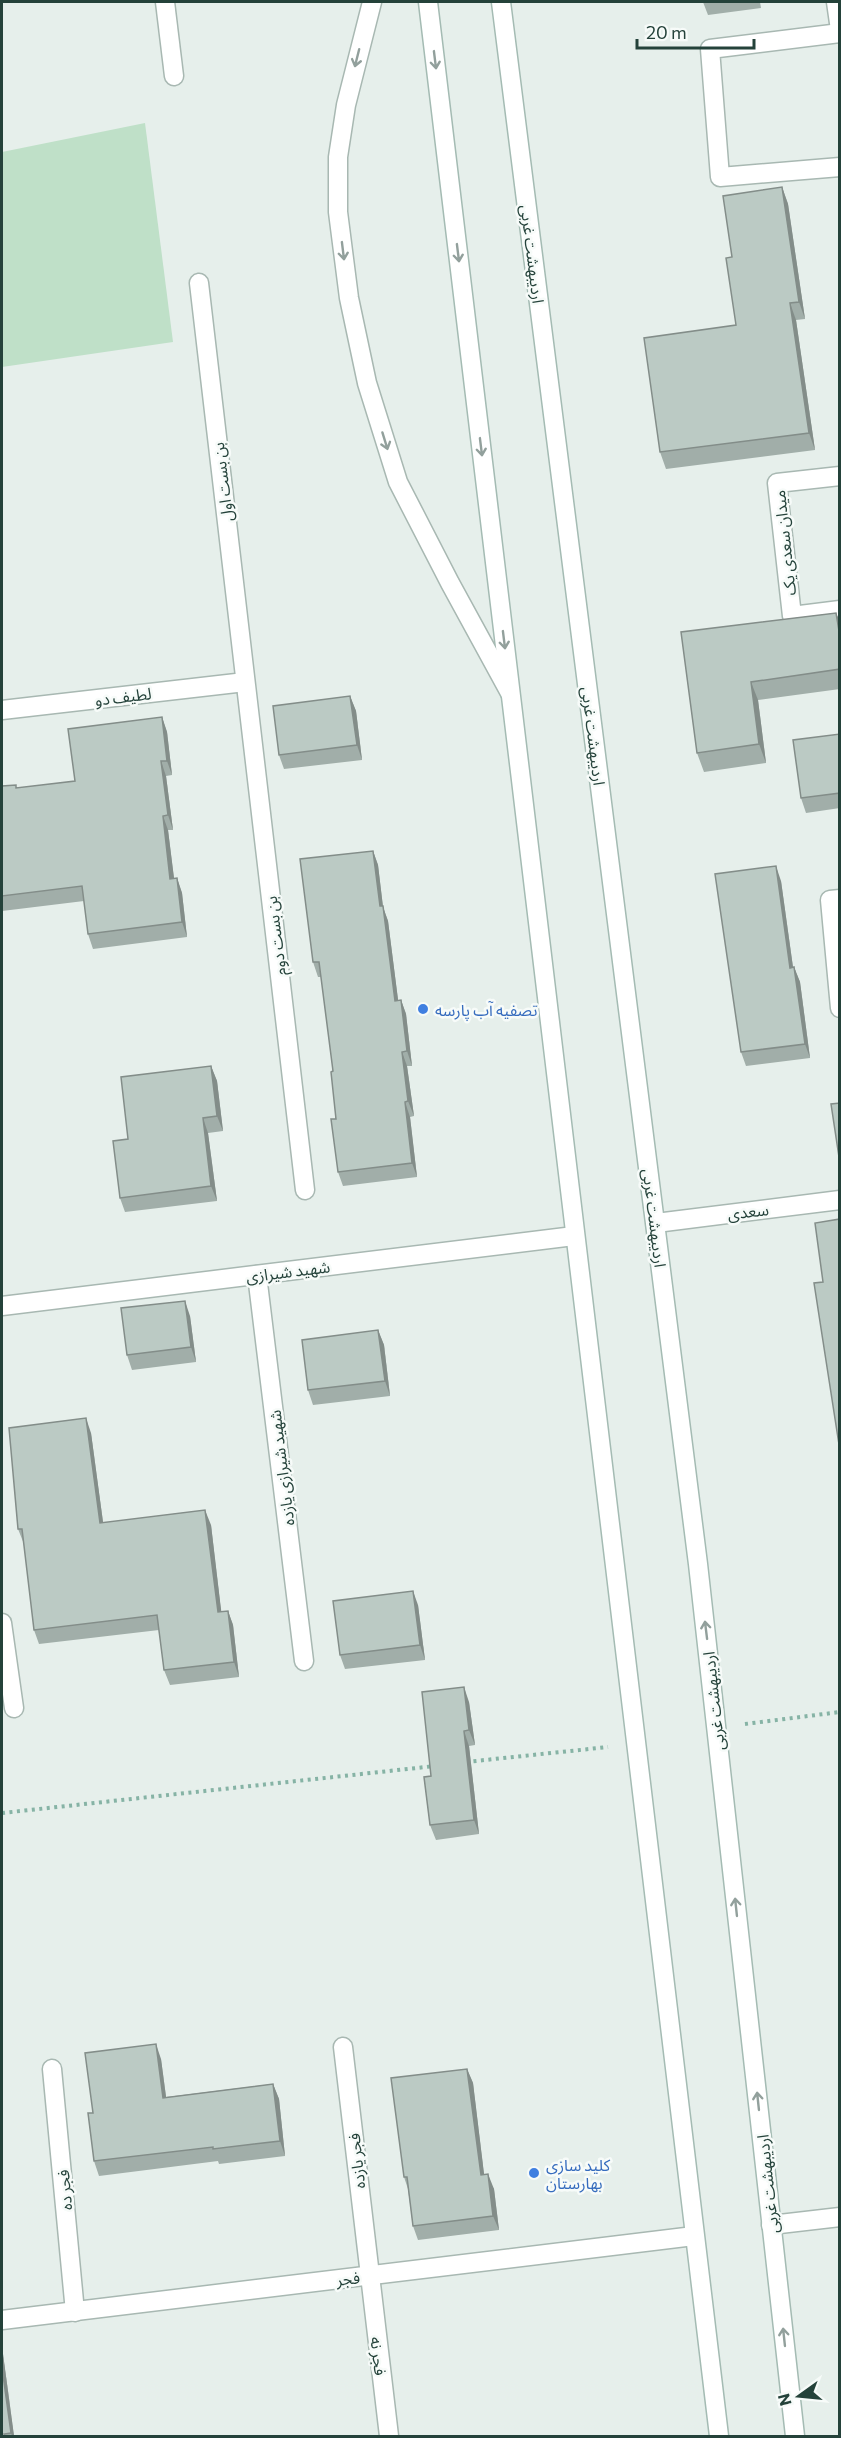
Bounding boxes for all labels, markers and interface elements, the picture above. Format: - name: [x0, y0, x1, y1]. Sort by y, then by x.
- scale bar: [637, 12, 754, 50]
- text: 20 m: [646, 21, 687, 43]
- one-way arrow: [351, 48, 363, 67]
- one-way arrow: [429, 49, 440, 69]
- street label: اردیبهشت غربی: [517, 204, 548, 305]
- one-way arrow: [338, 240, 349, 260]
- one-way arrow: [452, 243, 463, 263]
- one-way arrow: [381, 431, 392, 450]
- one-way arrow: [475, 436, 486, 456]
- street label: بن بست اول: [208, 441, 238, 523]
- street label: میدان سعدی یک: [769, 489, 800, 597]
- one-way arrow: [499, 630, 510, 650]
- street label: لطیف دو: [94, 683, 153, 710]
- street label: اردیبهشت غربی: [578, 686, 609, 787]
- street label: بن بست دوم: [261, 895, 293, 977]
- place label: تصفیه آب پارسه: [435, 1000, 538, 1021]
- marker: تصفیه آب پارسه: [416, 1002, 430, 1016]
- street label: اردیبهشت غربی: [639, 1168, 670, 1269]
- street label: سعدی: [726, 1199, 770, 1224]
- street label: شهید شیرازی: [245, 1256, 331, 1287]
- street label: شهید شیرازی یازده: [264, 1409, 299, 1527]
- one-way arrow: [700, 1621, 711, 1640]
- street label: اردیبهشت غربی: [698, 1650, 729, 1751]
- one-way arrow: [730, 1898, 741, 1918]
- one-way arrow: [752, 2092, 763, 2112]
- street label: فجر یازده: [344, 2132, 369, 2190]
- street label: اردیبهشت غربی: [752, 2133, 783, 2234]
- place label: کلید سازی بهارستان: [546, 2155, 611, 2193]
- marker: کلید سازی بهارستان: [527, 2166, 541, 2180]
- street label: فجر ده: [53, 2169, 76, 2211]
- street label: فجر: [334, 2267, 361, 2290]
- one-way arrow: [778, 2327, 789, 2347]
- street label: فجر نه: [366, 2336, 391, 2377]
- north arrow: [769, 2366, 829, 2426]
- text: N: [773, 2392, 795, 2408]

